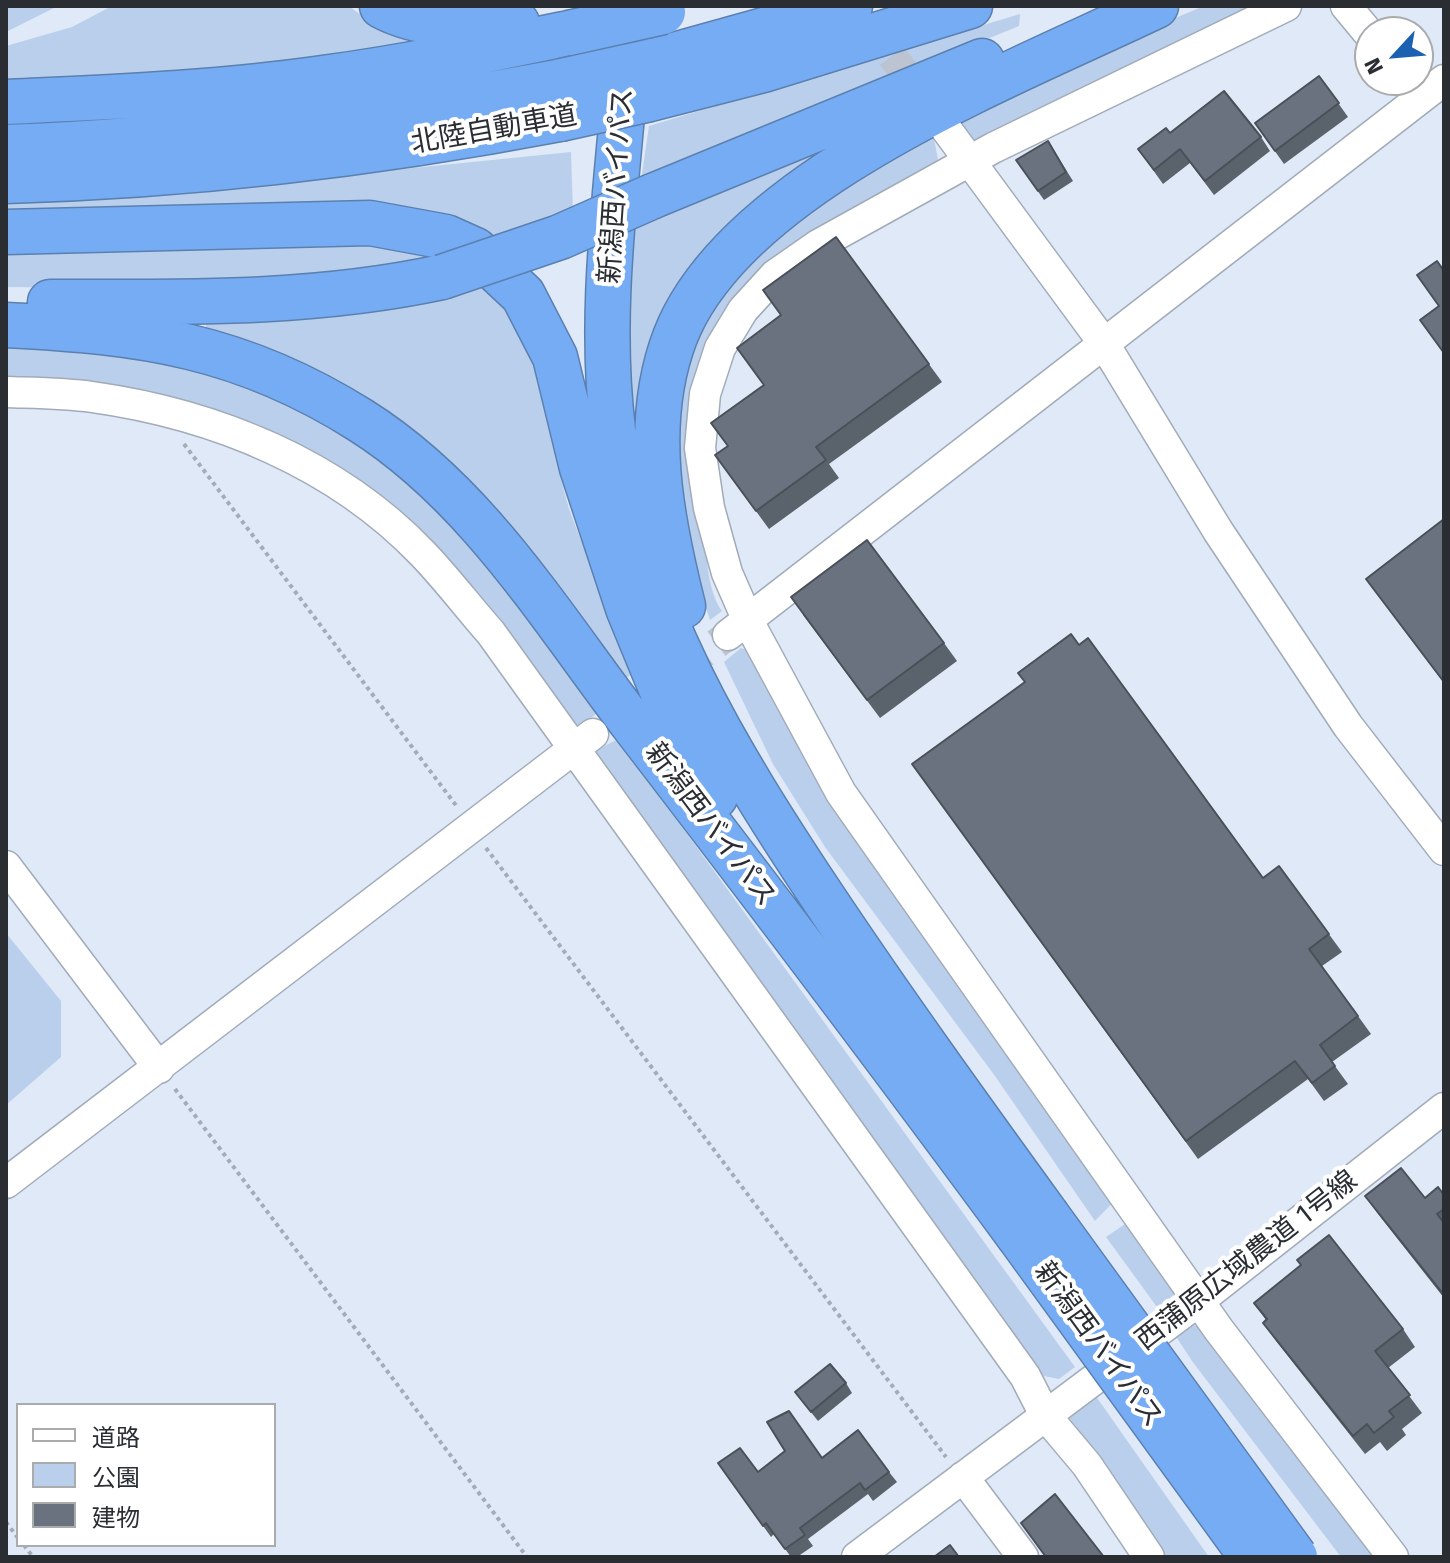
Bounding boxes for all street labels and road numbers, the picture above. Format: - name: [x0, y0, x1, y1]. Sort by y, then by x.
- street label: 新潟西バイパス: [593, 87, 641, 285]
- street label: 北陸自動車道: [408, 99, 580, 161]
- street label: 新潟西バイパス: [638, 737, 782, 913]
- street label: 西蒲原広域農道 1号線: [1130, 1164, 1364, 1358]
- street label: 新潟西バイパス: [1027, 1256, 1169, 1434]

